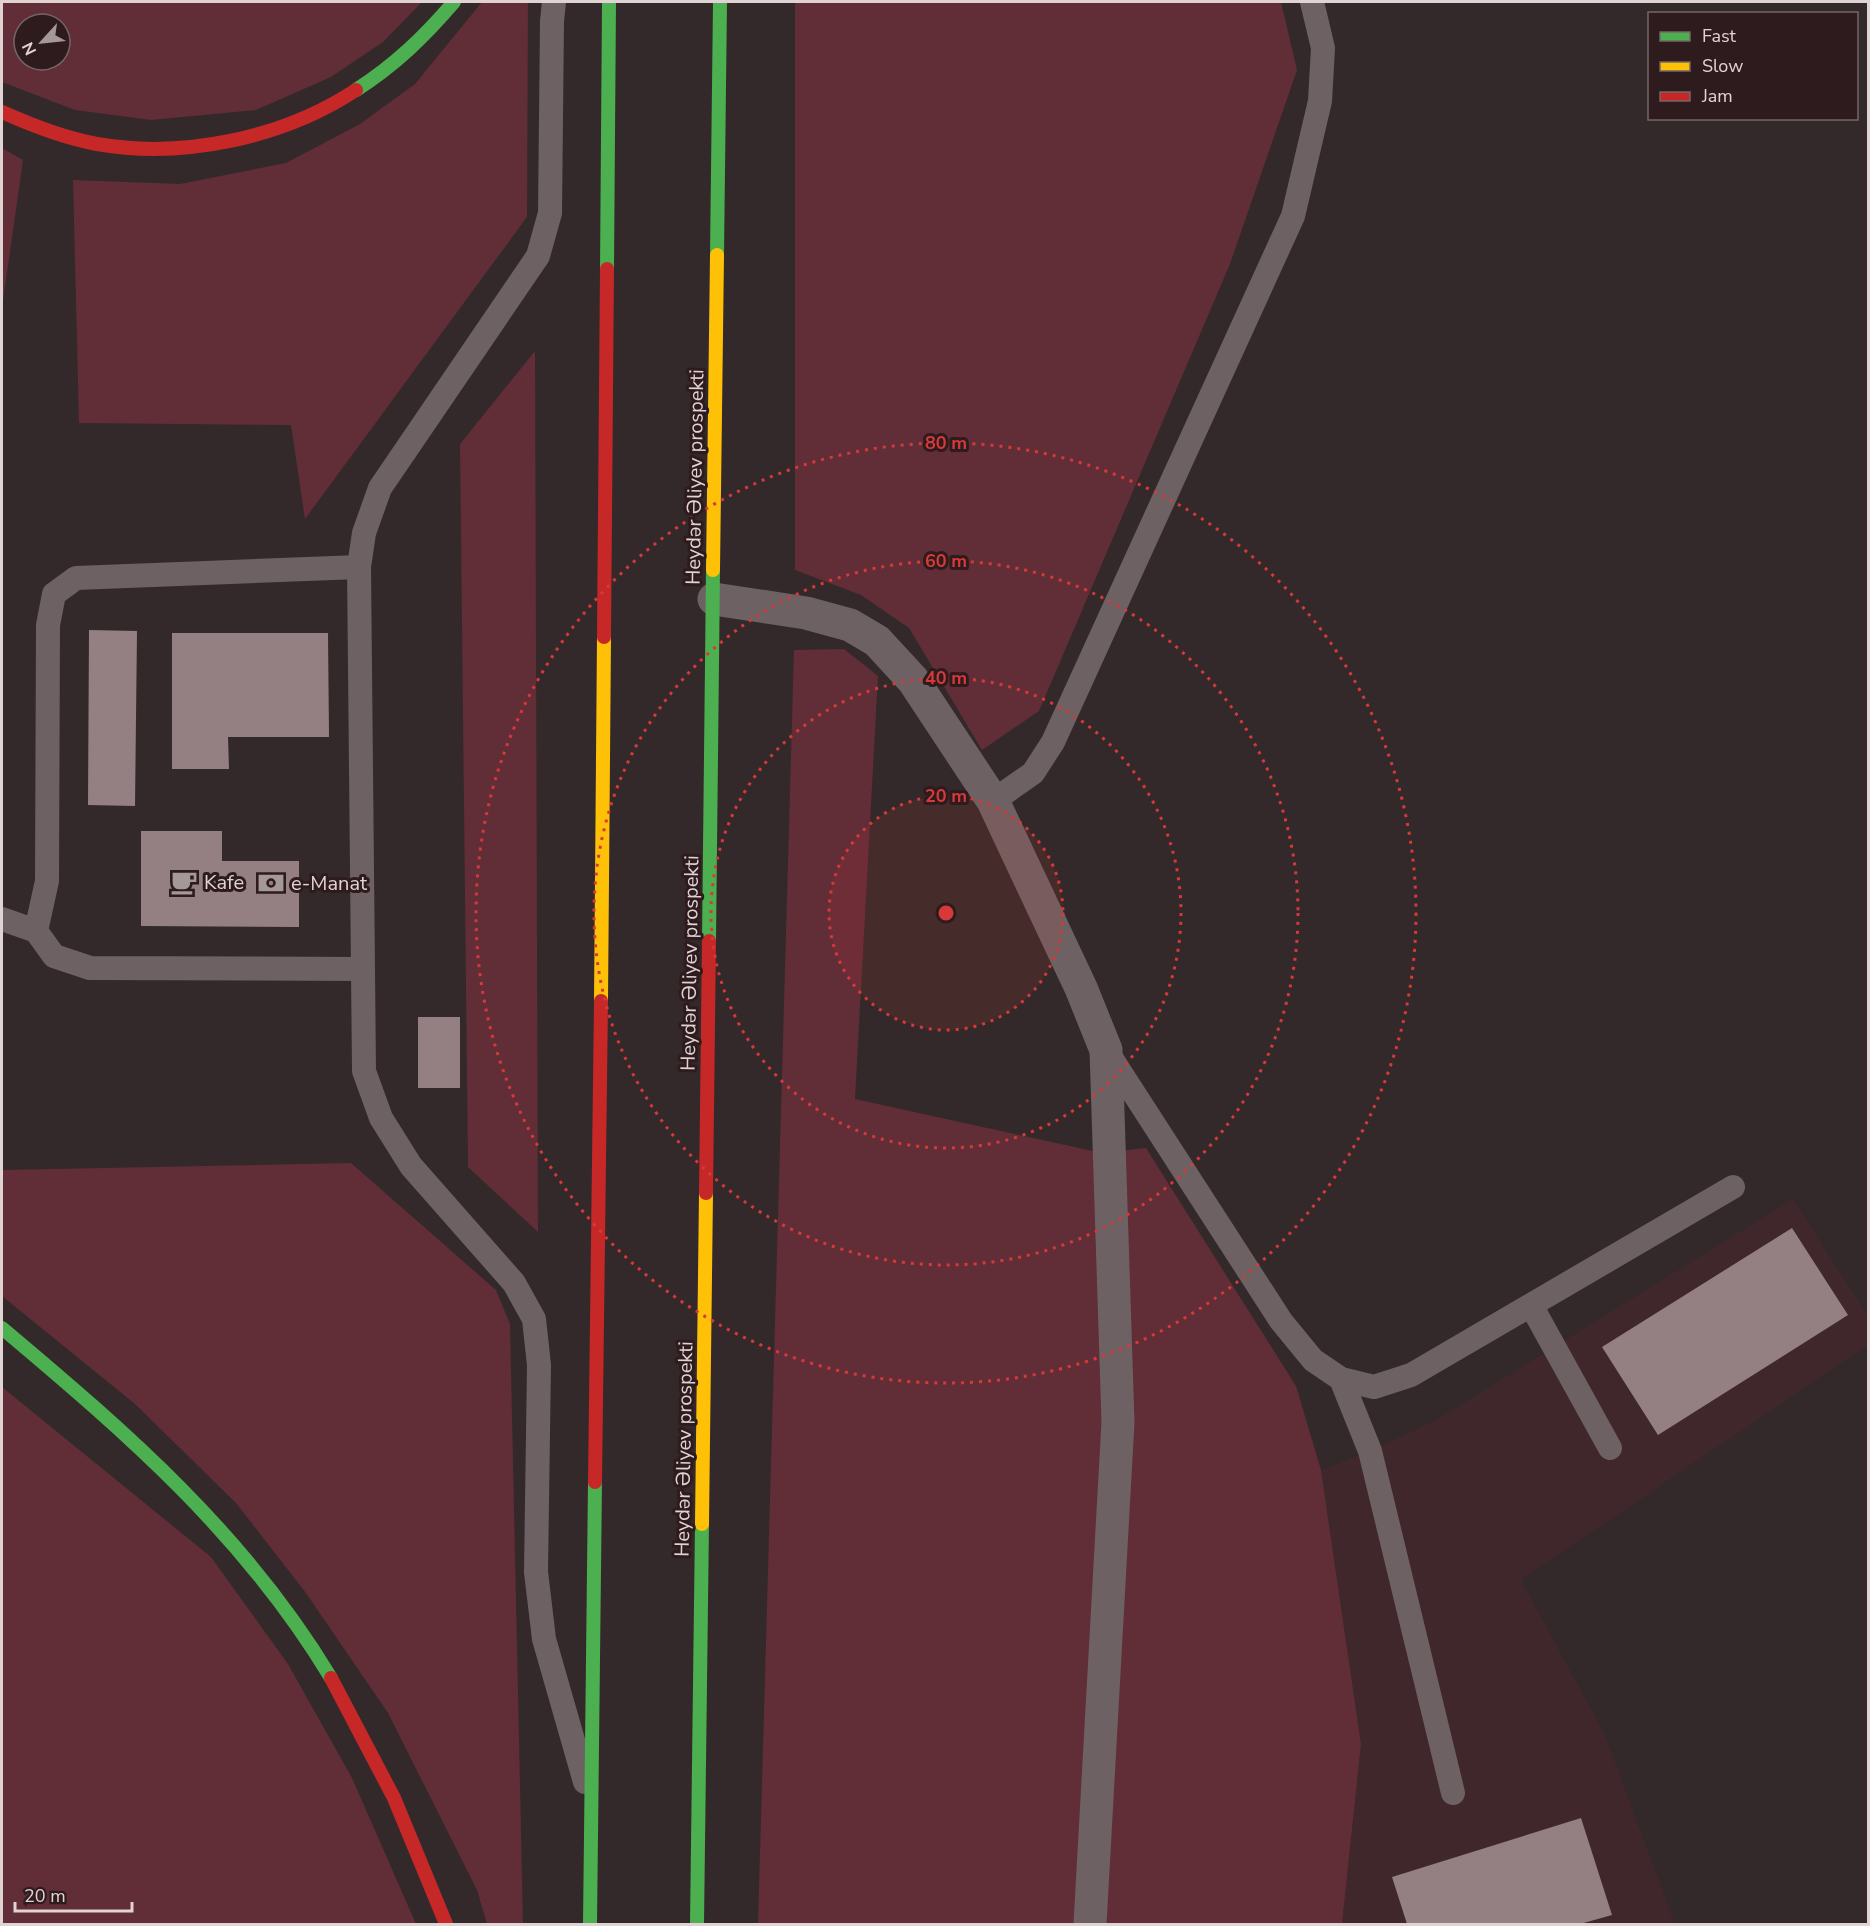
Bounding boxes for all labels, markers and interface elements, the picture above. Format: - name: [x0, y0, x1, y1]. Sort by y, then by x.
- north arrow: [12, 12, 72, 72]
- legend: [1648, 12, 1858, 120]
- text: Fast: [1702, 24, 1737, 48]
- text: N: [17, 38, 42, 59]
- text: Slow: [1702, 54, 1743, 78]
- text: Jam: [1701, 84, 1733, 108]
- street label: Heydər Əliyev prospekti: [680, 369, 710, 585]
- text: 80 m: [925, 431, 967, 455]
- text: 60 m: [925, 549, 967, 573]
- text: 40 m: [925, 666, 967, 690]
- text: 20 m: [925, 784, 967, 808]
- street label: Heydər Əliyev prospekti: [675, 855, 705, 1071]
- cafe icon: Kafe: [169, 867, 199, 897]
- bank icon: e-Manat: [256, 868, 286, 898]
- place label: Kafe: [204, 869, 244, 896]
- place label: e-Manat: [291, 870, 368, 897]
- centre of rings: [936, 903, 956, 923]
- street label: Heydər Əliyev prospekti: [669, 1341, 699, 1557]
- scale bar: [15, 1875, 132, 1913]
- text: 20 m: [24, 1884, 66, 1908]

